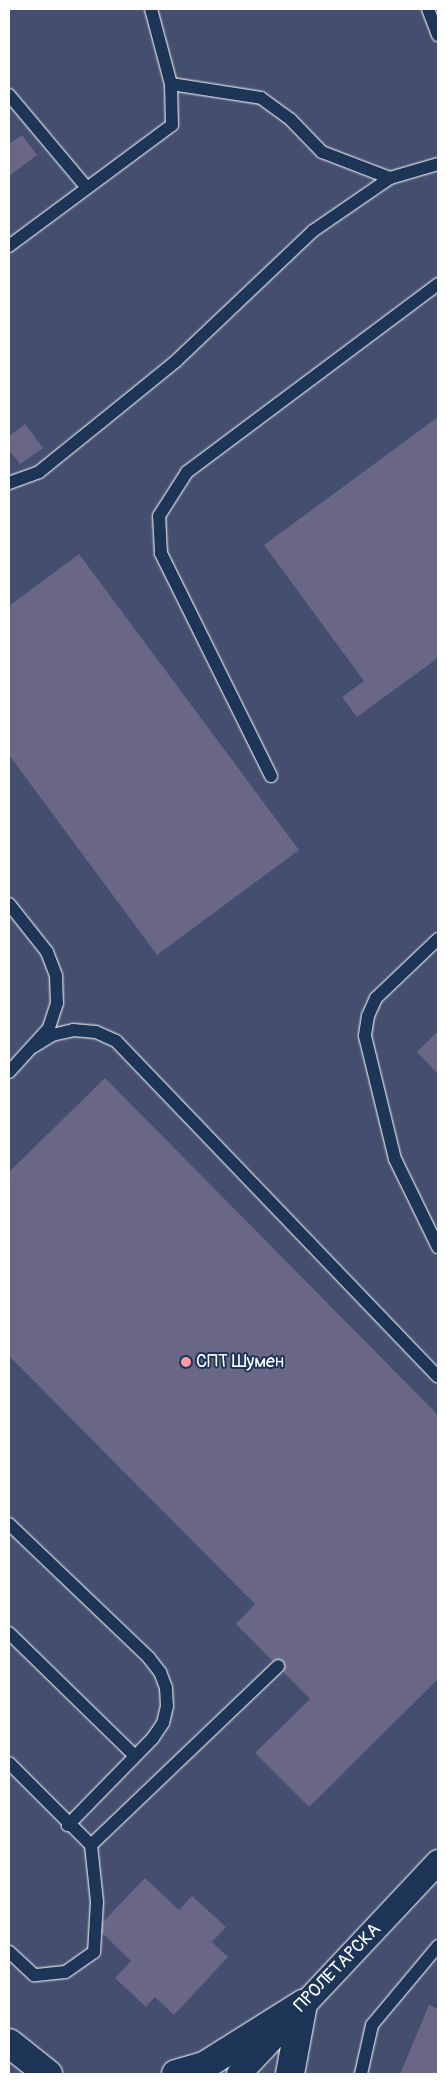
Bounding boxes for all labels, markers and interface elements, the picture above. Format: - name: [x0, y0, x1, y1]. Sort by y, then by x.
- place label: СПТ Шумен: [196, 1351, 284, 1373]
- marker: СПТ Шумен: [180, 1356, 192, 1368]
- street label: ПРОЛЕТАРСКА: [290, 1919, 386, 2017]

